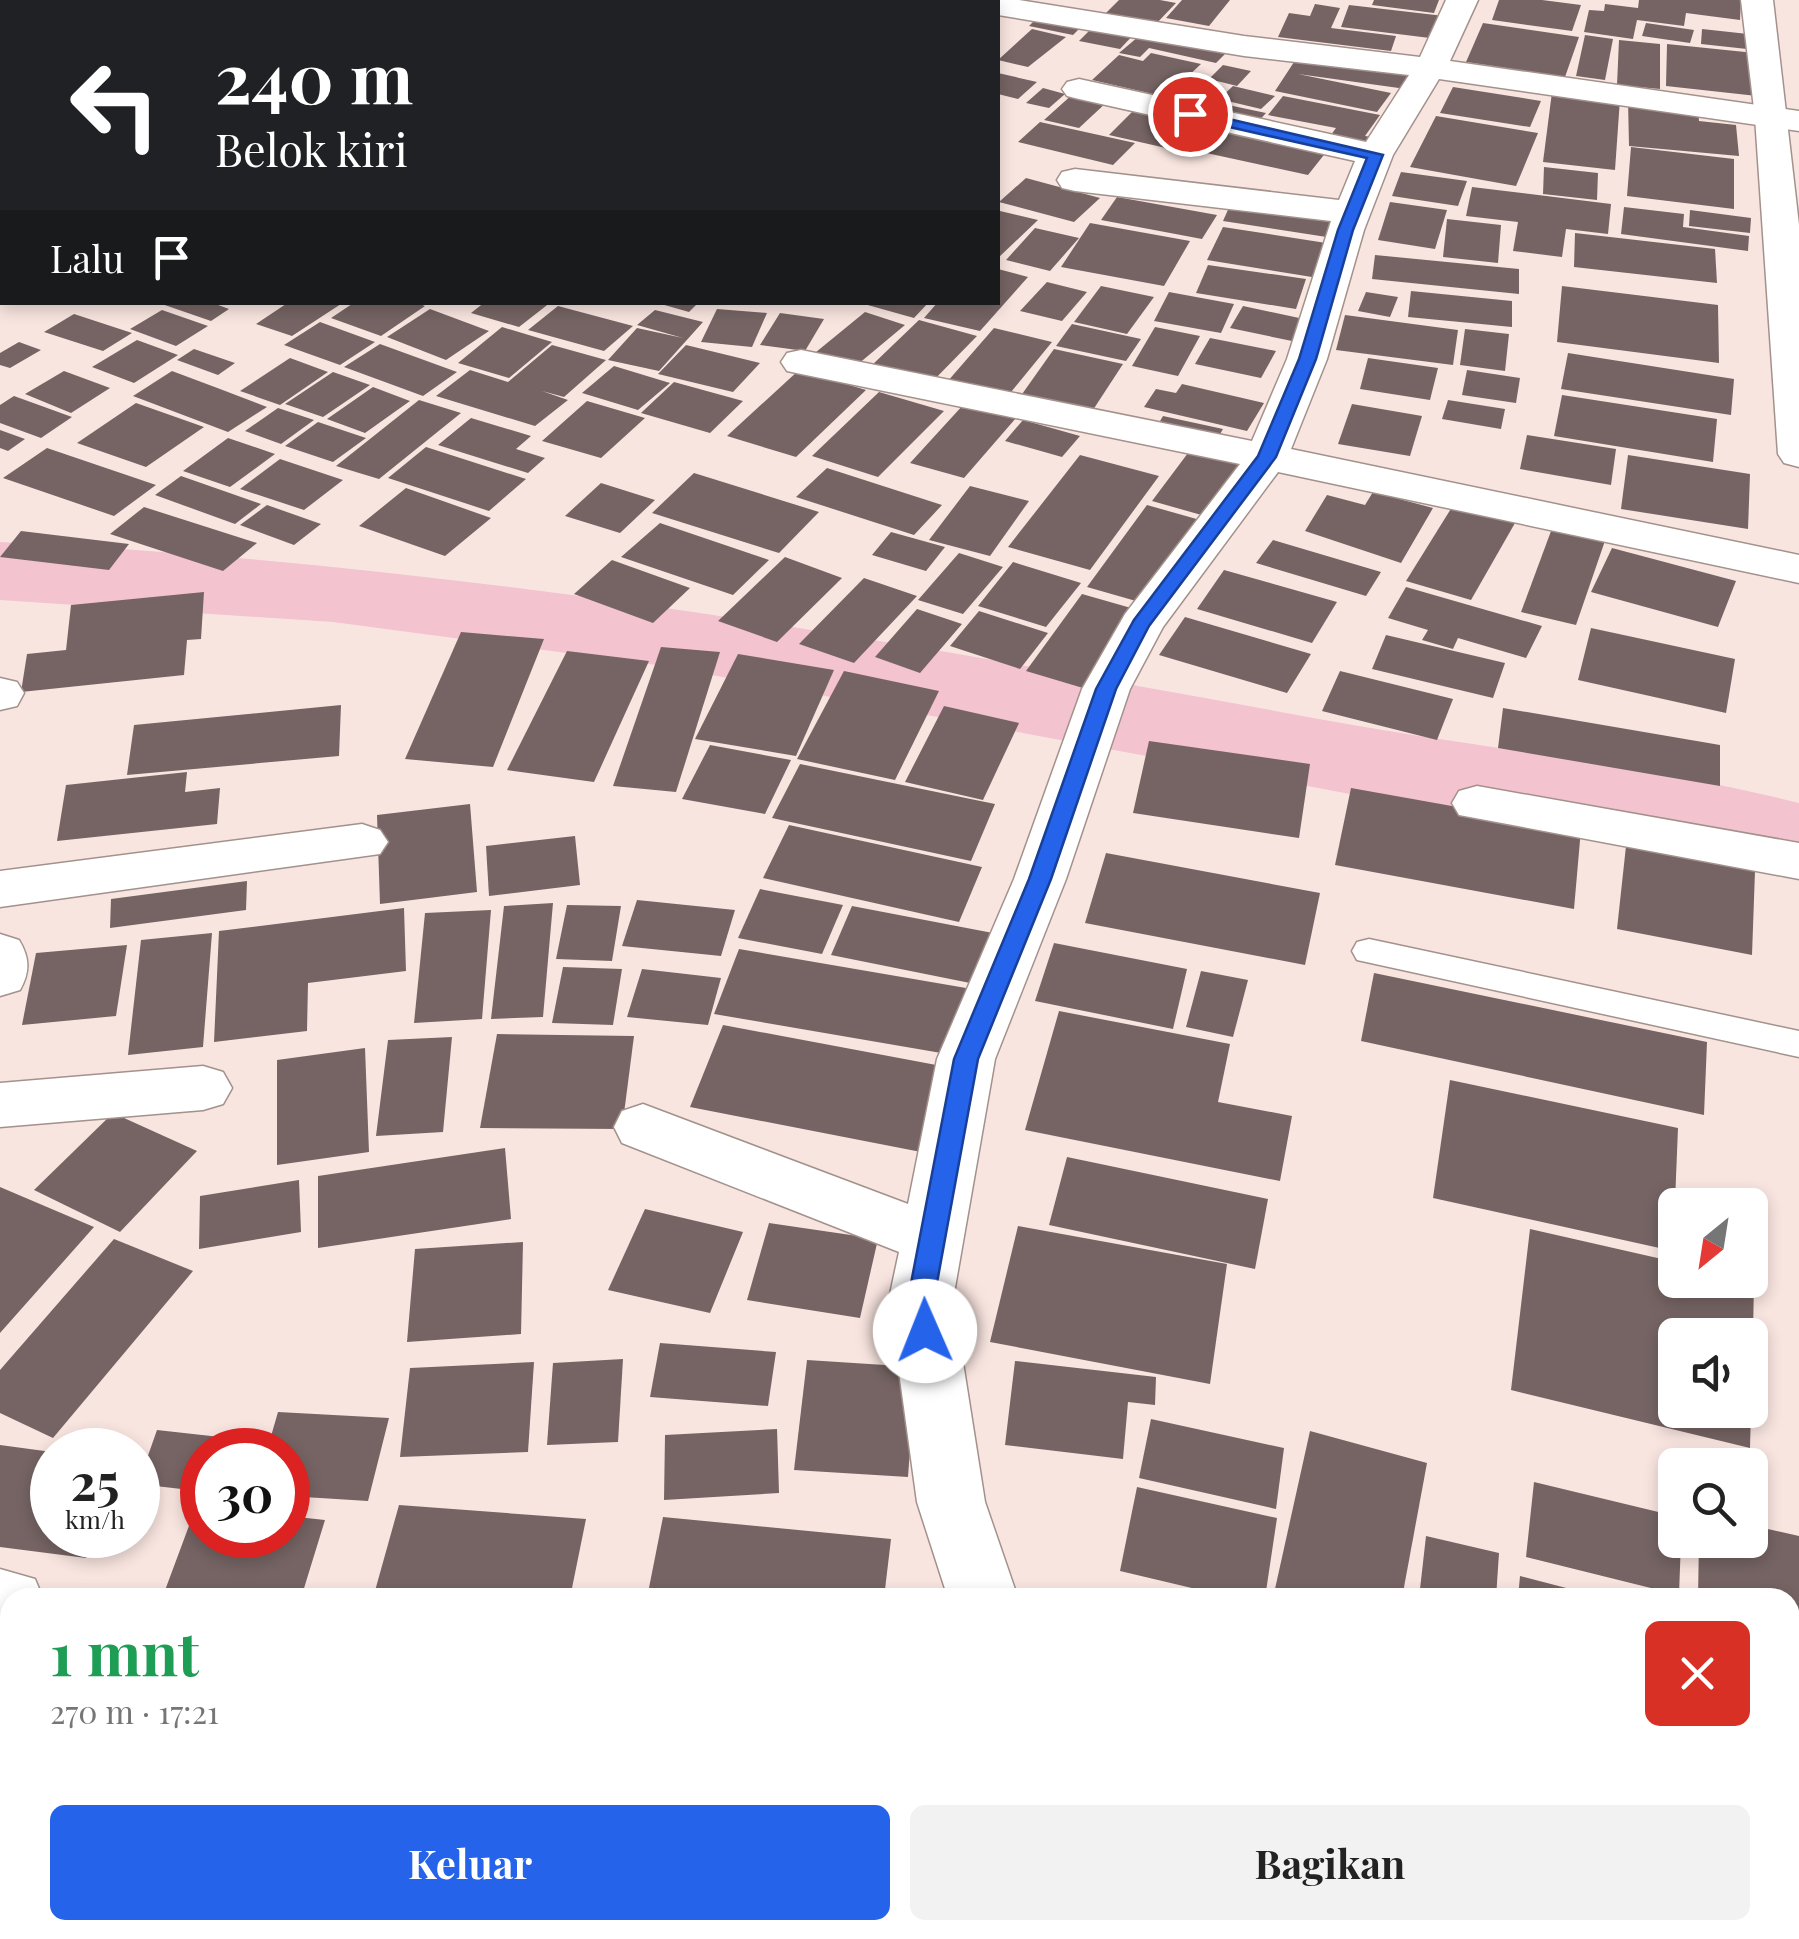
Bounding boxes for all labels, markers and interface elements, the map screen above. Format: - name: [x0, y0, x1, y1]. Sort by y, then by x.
- text: 240 m: [215, 28, 413, 122]
- icon: left: [50, 40, 180, 170]
- pin: [1148, 72, 1233, 157]
- icon: arrive: [1163, 87, 1218, 142]
- text: Belok kiri: [215, 118, 408, 178]
- icon: arrive: [144, 230, 199, 285]
- text: Lalu: [50, 232, 124, 283]
- north arrow: [1658, 1188, 1768, 1298]
- map controls: [1658, 1188, 1768, 1558]
- position arrow: [873, 1279, 977, 1383]
- button: sound: [1658, 1318, 1768, 1428]
- speed limit sign: 30: [180, 1428, 310, 1558]
- text: 25: [70, 1447, 120, 1514]
- button: search: [1658, 1448, 1768, 1558]
- text: km/h: [65, 1502, 125, 1535]
- text: 1 mnt: [50, 1611, 199, 1691]
- button: close: [1645, 1621, 1750, 1726]
- text: 270 m · 17:21: [50, 1689, 219, 1732]
- button: Keluar: [50, 1805, 890, 1920]
- button: Bagikan: [910, 1805, 1750, 1920]

